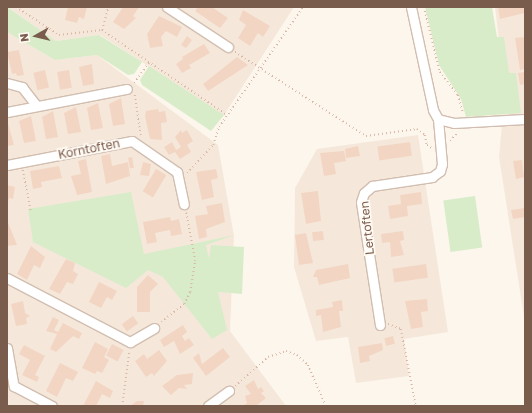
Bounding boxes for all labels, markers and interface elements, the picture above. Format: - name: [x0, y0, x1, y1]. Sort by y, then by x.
- north arrow: [16, 16, 56, 56]
- text: N: [17, 33, 31, 43]
- street label: Korntoften: [57, 136, 121, 162]
- street label: Lertoften: [357, 200, 377, 256]

